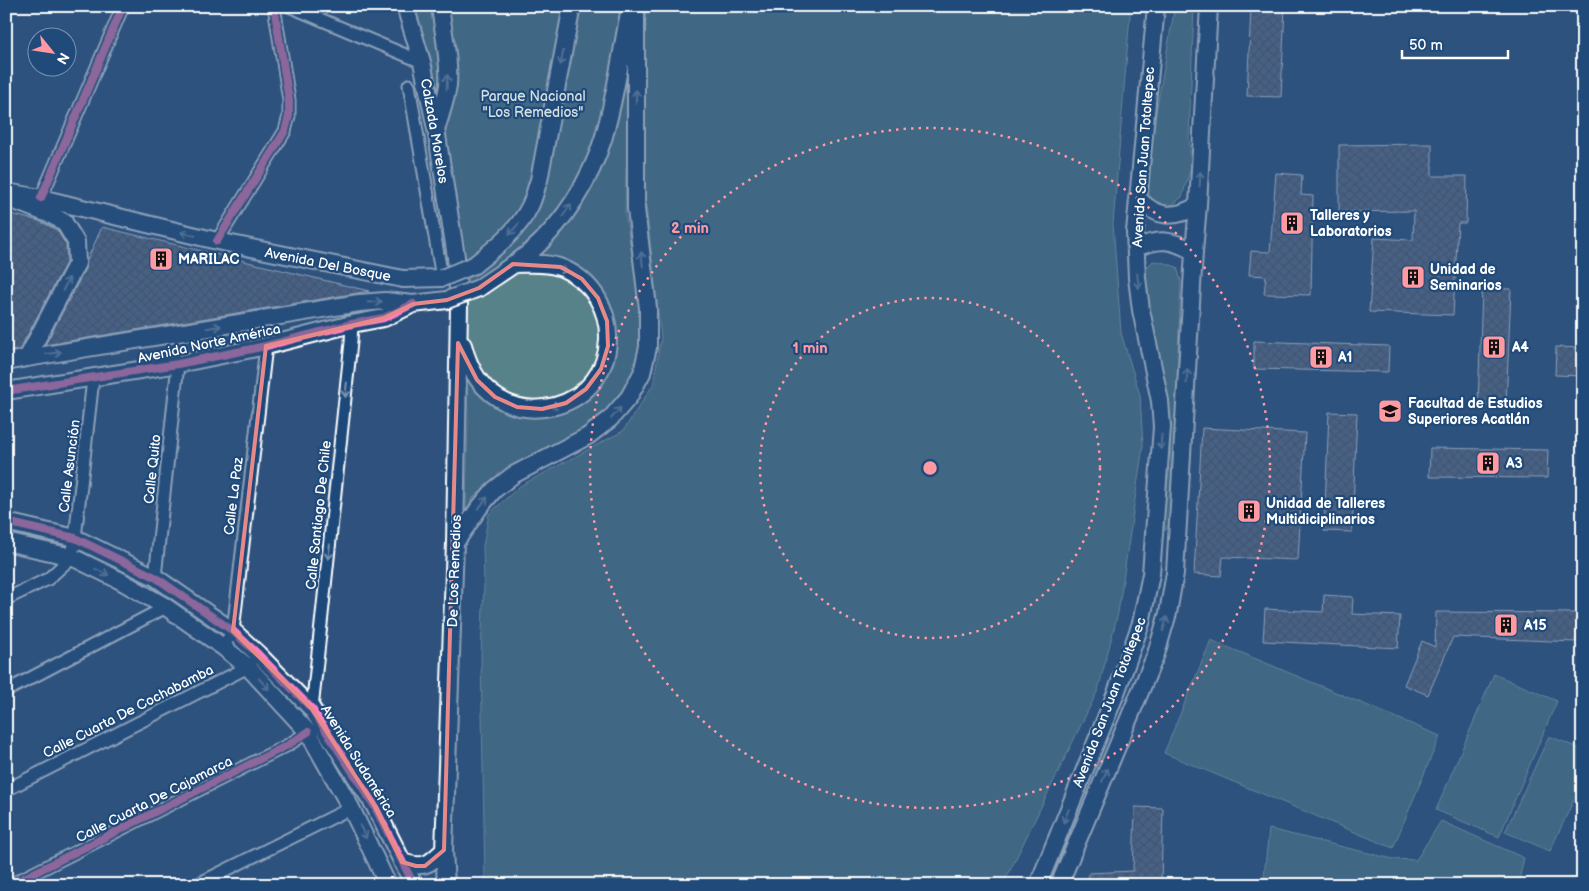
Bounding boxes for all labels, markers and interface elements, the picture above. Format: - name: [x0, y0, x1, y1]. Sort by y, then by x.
- north arrow: [28, 28, 78, 78]
- scale bar: [1402, 28, 1508, 60]
- text: 50 m: [1409, 36, 1443, 55]
- text: N: [53, 49, 73, 67]
- one-way arrow: [557, 50, 567, 66]
- street label: Avenida San Juan Totoltepec: [1129, 66, 1158, 248]
- one-way arrow: [443, 75, 452, 91]
- street label: Calzada Morelos: [417, 77, 452, 185]
- park label: Parque Nacional "Los Remedios": [480, 88, 586, 121]
- one-way arrow: [631, 90, 641, 106]
- one-way arrow: [1195, 171, 1204, 187]
- one-way arrow: [562, 203, 572, 217]
- place label: Talleres y Laboratorios: [1310, 207, 1392, 240]
- building icon: Talleres y Laboratorios: [1279, 210, 1305, 236]
- text: 2 min: [671, 219, 709, 238]
- one-way arrow: [508, 223, 519, 236]
- one-way arrow: [180, 229, 196, 238]
- street label: Avenida Del Bosque: [263, 244, 392, 285]
- building icon: MARILAC: [148, 246, 174, 272]
- place label: MARILAC: [178, 251, 239, 268]
- one-way arrow: [637, 252, 647, 268]
- place label: Unidad de Seminarios: [1430, 261, 1502, 294]
- building icon: Unidad de Seminarios: [1400, 264, 1426, 290]
- one-way arrow: [552, 265, 568, 274]
- one-way arrow: [1133, 273, 1143, 289]
- one-way arrow: [62, 277, 71, 292]
- one-way arrow: [367, 297, 383, 306]
- street label: Avenida Norte América: [136, 320, 282, 367]
- one-way arrow: [206, 321, 222, 331]
- building icon: A4: [1481, 334, 1507, 360]
- text: 1 min: [792, 339, 828, 358]
- place label: A4: [1511, 339, 1530, 356]
- building icon: A1: [1308, 344, 1334, 370]
- one-way arrow: [46, 348, 62, 358]
- place label: A1: [1337, 349, 1352, 366]
- one-way arrow: [1182, 368, 1191, 384]
- one-way arrow: [341, 382, 351, 398]
- place label: Facultad de Estudios Superiores Acatlán: [1408, 395, 1543, 428]
- school or university icon: Facultad de Estudios Superiores Acatlán: [1377, 398, 1403, 424]
- one-way arrow: [551, 400, 567, 410]
- one-way arrow: [610, 406, 622, 419]
- street label: Calle Asunción: [55, 419, 84, 513]
- street label: Calle Quito: [140, 433, 165, 505]
- one-way arrow: [1156, 433, 1165, 449]
- street label: Calle Santiago De Chile: [302, 440, 335, 590]
- building icon: A3: [1475, 450, 1501, 476]
- place label: A3: [1505, 455, 1523, 472]
- street label: Calle La Paz: [220, 456, 247, 536]
- centre of rings: [921, 459, 939, 477]
- place label: Unidad de Talleres Multidiciplinarios: [1266, 495, 1385, 528]
- one-way arrow: [477, 497, 488, 510]
- building icon: Unidad de Talleres Multidiciplinarios: [1236, 498, 1262, 524]
- street label: De Los Remedios: [444, 514, 465, 628]
- one-way arrow: [324, 544, 334, 560]
- one-way arrow: [94, 568, 109, 577]
- building icon: A15: [1493, 612, 1519, 638]
- street label: Avenida San Juan Totoltepec: [1069, 615, 1150, 790]
- one-way arrow: [1161, 617, 1170, 633]
- place label: A15: [1523, 617, 1547, 634]
- street label: Calle Cuarta De Cochabamba: [40, 661, 216, 762]
- one-way arrow: [257, 677, 269, 690]
- street label: Avenida Sudamérica: [317, 702, 400, 821]
- street label: Calle Cuarta De Cajamarca: [73, 752, 235, 846]
- one-way arrow: [1101, 768, 1111, 783]
- one-way arrow: [1061, 808, 1070, 823]
- one-way arrow: [358, 825, 368, 840]

